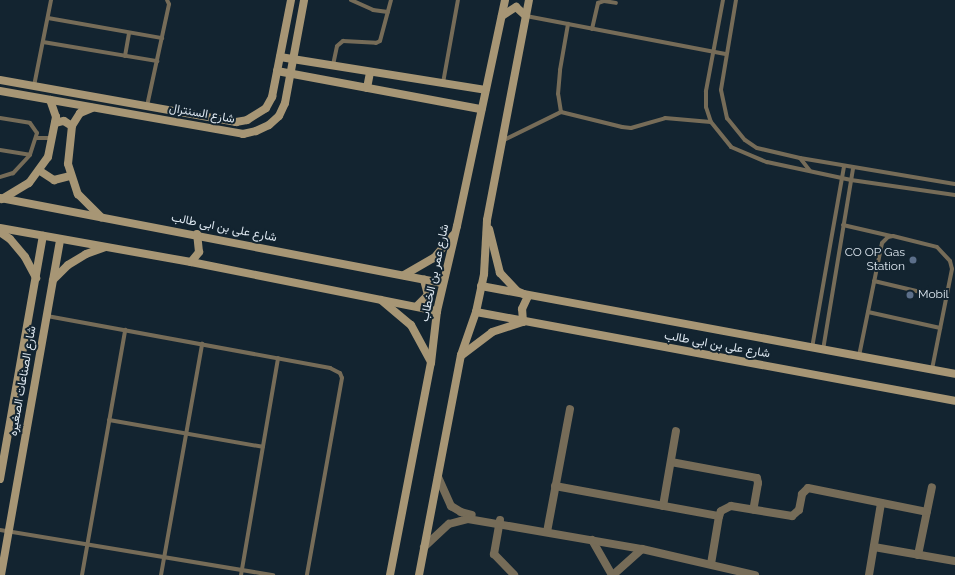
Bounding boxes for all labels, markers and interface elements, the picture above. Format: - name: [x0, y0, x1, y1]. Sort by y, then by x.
- street label: شارع السنترال: [168, 101, 236, 127]
- street label: شارع على بن ابى طالب: [170, 211, 278, 245]
- street label: شارع عمر بن الخطاب: [418, 223, 452, 323]
- place label: CO OP Gas Station: [844, 246, 905, 274]
- marker: CO OP Gas Station: [908, 255, 918, 265]
- place label: Mobil: [918, 288, 949, 302]
- marker: Mobil: [905, 290, 915, 300]
- street label: شارع الصناعات الصغيره: [6, 325, 40, 437]
- street label: شارع على بن ابى طالب: [663, 329, 771, 361]

